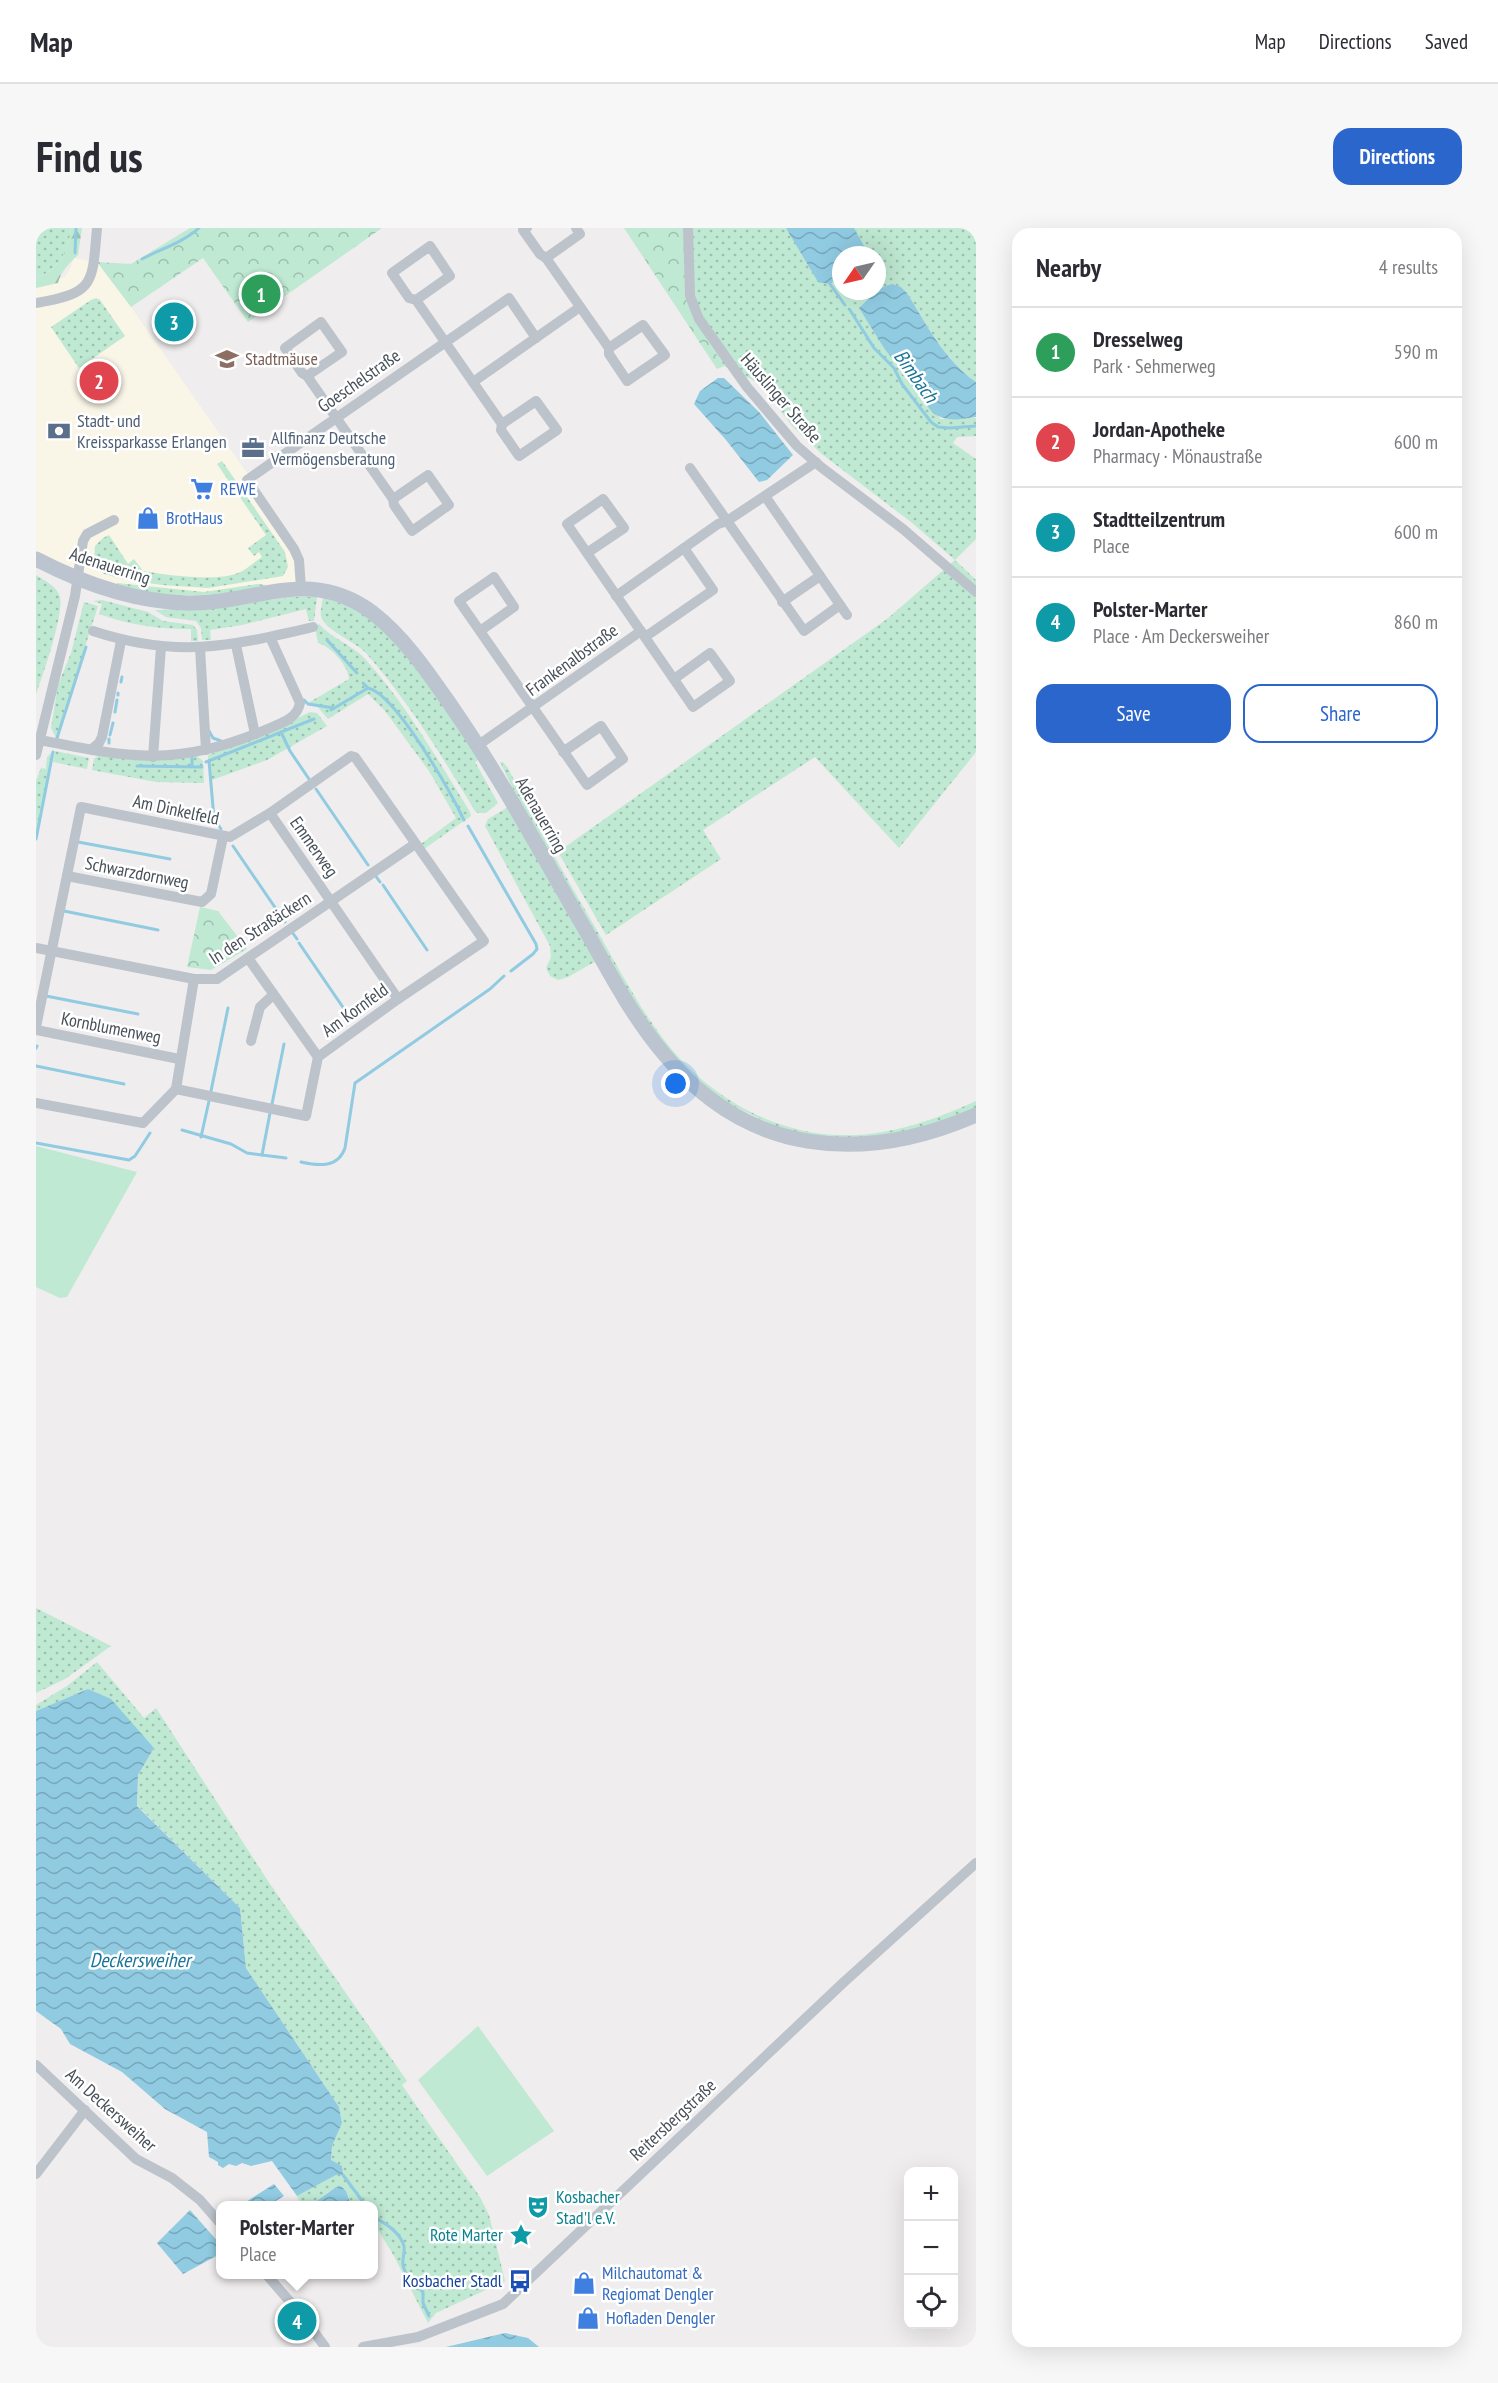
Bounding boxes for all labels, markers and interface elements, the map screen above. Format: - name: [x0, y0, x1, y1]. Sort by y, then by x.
- text: Map: [30, 23, 73, 60]
- text: Map: [1255, 28, 1286, 55]
- text: Directions: [1319, 28, 1392, 55]
- text: Saved: [1425, 28, 1468, 55]
- button: Directions: [1333, 128, 1462, 185]
- text: Find us: [36, 129, 143, 184]
- north arrow: [832, 246, 886, 300]
- text: Nearby: [1036, 251, 1101, 284]
- text: 4 results: [1379, 254, 1438, 280]
- pin: 1: [242, 272, 280, 316]
- pin: 3: [154, 300, 194, 344]
- text: Dresselweg: [1093, 325, 1183, 353]
- text: 1: [1051, 339, 1060, 365]
- text: 590 m: [1394, 339, 1438, 365]
- street label: Goeschelstraße: [313, 344, 404, 417]
- water label: Bimbach: [888, 344, 945, 409]
- school or university icon: Stadtmäuse: [214, 346, 240, 372]
- place label: Stadtmäuse: [245, 347, 318, 370]
- street label: Häuslinger Straße: [736, 348, 827, 447]
- text: Park · Sehmerweg: [1093, 353, 1216, 379]
- pin: 2: [80, 358, 118, 404]
- place label: Stadt- und Kreissparkasse Erlangen: [77, 409, 227, 453]
- text: Jordan-Apotheke: [1093, 415, 1225, 443]
- bank icon: Stadt- und Kreissparkasse Erlangen: [46, 418, 72, 444]
- place label: Allfinanz Deutsche Vermögensberatung: [270, 426, 395, 470]
- text: 2: [1051, 429, 1060, 455]
- text: 600 m: [1394, 429, 1438, 455]
- office icon: Allfinanz Deutsche Vermögensberatung: [240, 435, 266, 461]
- text: Pharmacy · Mönaustraße: [1093, 443, 1263, 469]
- supermarket icon: REWE: [189, 476, 215, 502]
- place label: REWE: [220, 477, 256, 500]
- shop icon: BrotHaus: [135, 505, 161, 531]
- text: Stadtteilzentrum: [1093, 505, 1225, 533]
- place label: BrotHaus: [166, 506, 223, 529]
- text: 3: [1051, 519, 1060, 545]
- text: 600 m: [1394, 519, 1438, 545]
- text: Place: [1093, 533, 1130, 559]
- street label: Adenauerring: [67, 542, 153, 589]
- text: Polster-Marter: [1093, 595, 1207, 623]
- text: 4: [1051, 609, 1060, 635]
- text: 860 m: [1394, 609, 1438, 635]
- street label: Frankenalbstraße: [521, 618, 622, 701]
- text: Place · Am Deckersweiher: [1093, 623, 1269, 649]
- button: Save: [1036, 684, 1231, 743]
- button: Share: [1243, 684, 1438, 743]
- street label: Adenauerring: [511, 773, 572, 857]
- street label: Am Dinkelfeld: [131, 789, 221, 830]
- street label: Emmerweg: [285, 812, 344, 882]
- street label: Schwarzdornweg: [83, 851, 191, 894]
- street label: In den Straßäckern: [204, 886, 315, 969]
- street label: Am Kornfeld: [317, 978, 393, 1041]
- street label: Kornblumenweg: [59, 1007, 163, 1048]
- your location: [661, 1069, 690, 1098]
- water label: Deckersweiher: [90, 1947, 193, 1973]
- street label: Am Deckersweiher: [61, 2063, 162, 2157]
- street label: Reitersbergstraße: [625, 2074, 721, 2166]
- map controls: [904, 2167, 958, 2329]
- button: +: [904, 2167, 958, 2221]
- place label: Kosbacher Stad'l e.V.: [556, 2185, 620, 2229]
- theatre icon: Kosbacher Stad'l e.V.: [525, 2194, 551, 2220]
- popup: [216, 2201, 378, 2279]
- text: Polster-Marter: [240, 2213, 354, 2241]
- button: −: [904, 2221, 958, 2275]
- place icon: Rote Marter: [508, 2222, 534, 2248]
- place label: Rote Marter: [430, 2223, 503, 2246]
- text: Place: [240, 2241, 277, 2267]
- place label: Milchautomat & Regiomat Dengler: [602, 2261, 714, 2305]
- bus stop icon: Kosbacher Stadl: [507, 2268, 533, 2294]
- place label: Kosbacher Stadl: [403, 2269, 503, 2292]
- shop icon: Milchautomat & Regiomat Dengler: [571, 2270, 597, 2296]
- button: locate: [904, 2275, 958, 2329]
- pin: 4: [278, 2298, 316, 2344]
- shop icon: Hofladen Dengler: [575, 2305, 601, 2331]
- place label: Hofladen Dengler: [606, 2306, 715, 2329]

